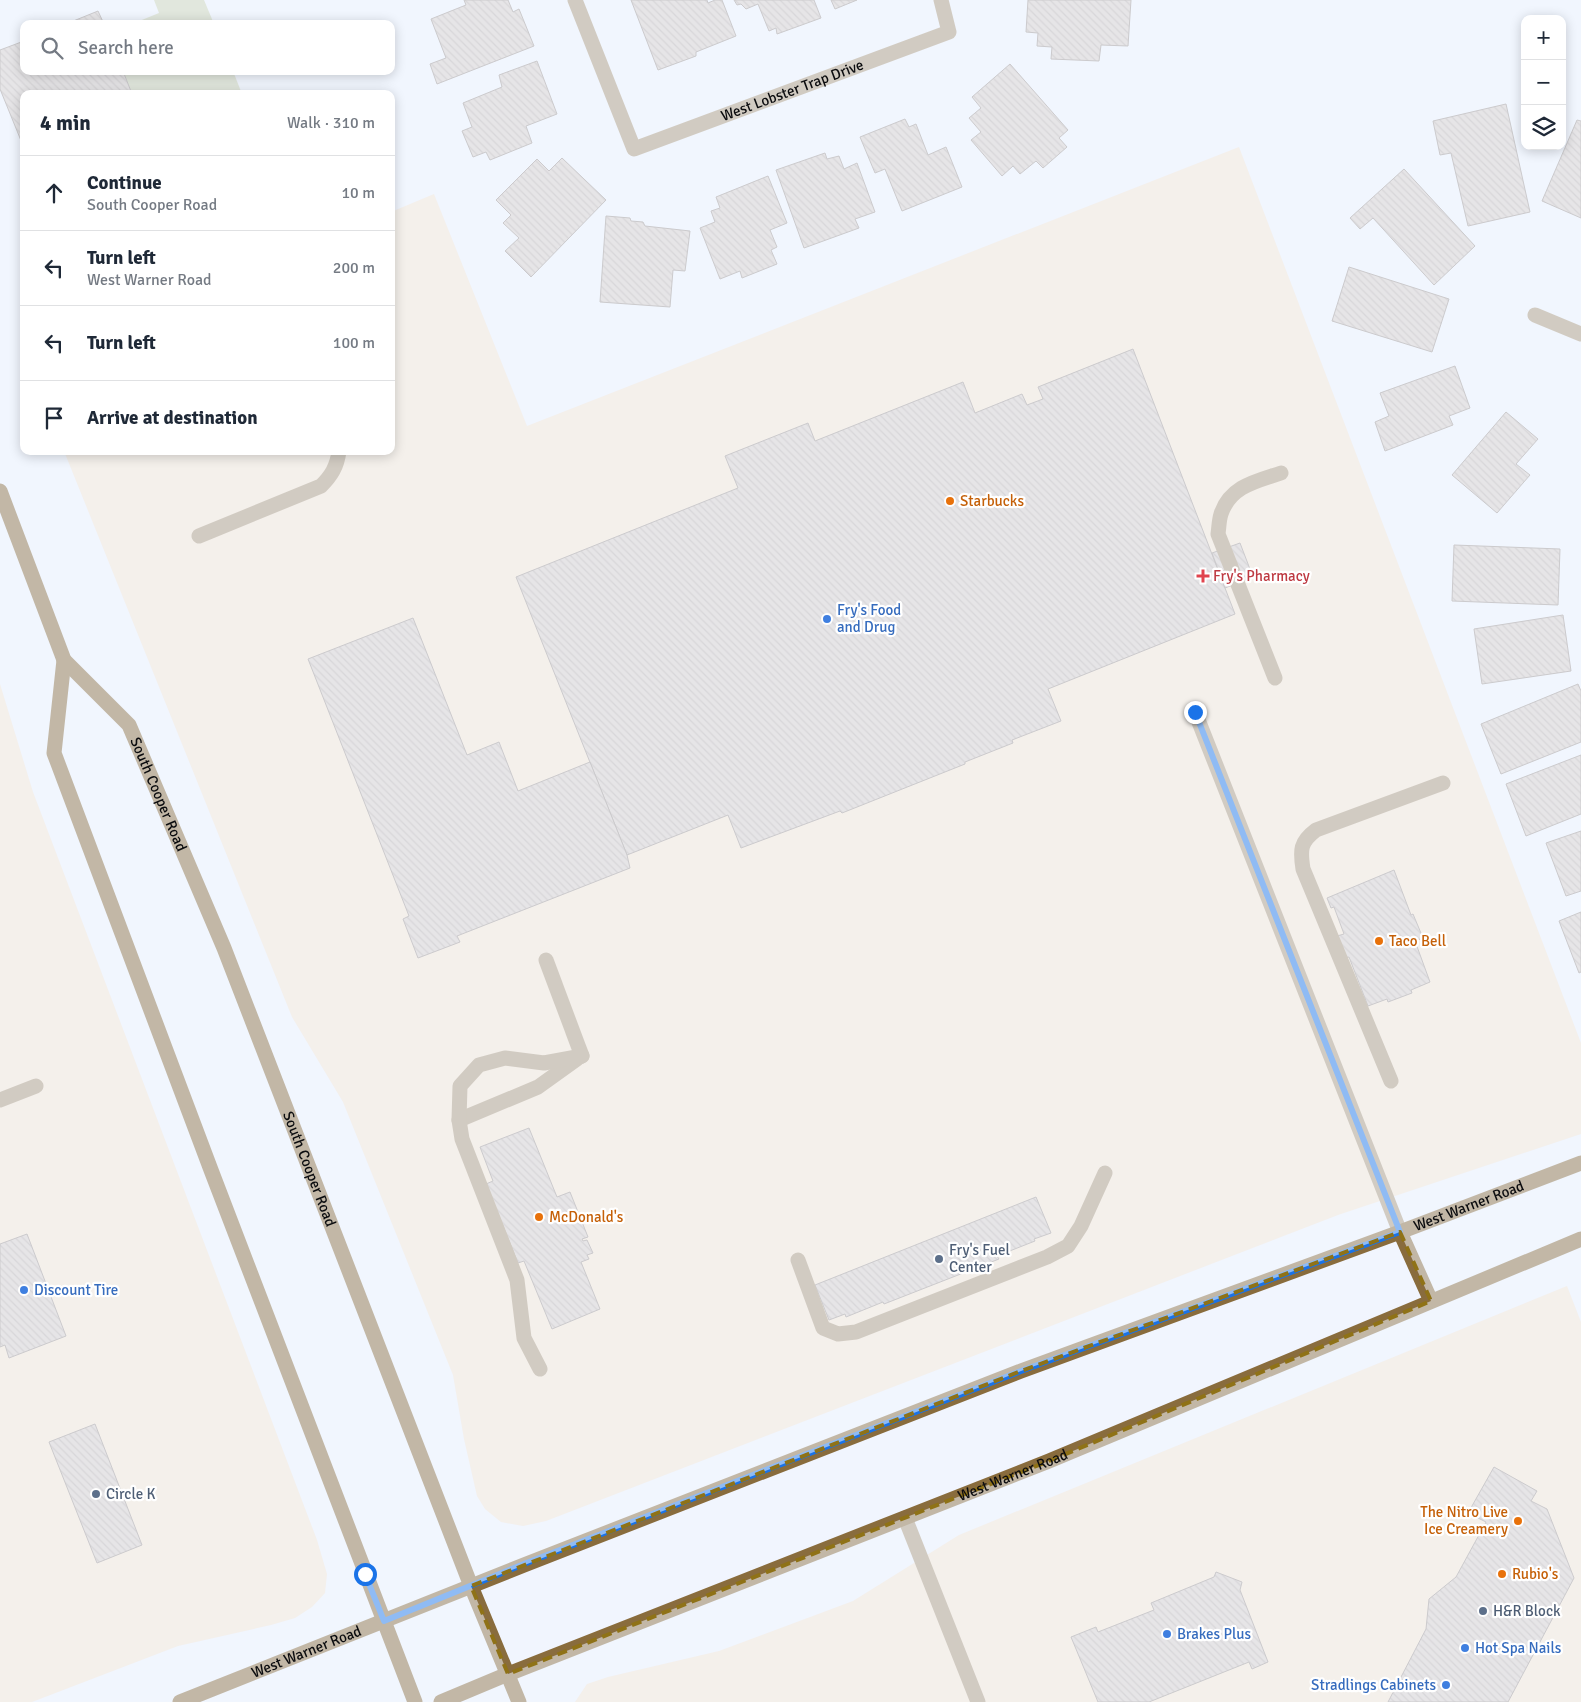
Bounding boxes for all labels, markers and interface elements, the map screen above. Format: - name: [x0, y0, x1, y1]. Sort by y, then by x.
- map controls: [1521, 15, 1566, 150]
- button: +: [1521, 15, 1566, 60]
- search box: [20, 20, 395, 75]
- icon: search: [38, 34, 66, 62]
- text: Search here: [78, 36, 174, 60]
- street label: West Lobster Trap Drive: [718, 56, 866, 125]
- button: −: [1521, 60, 1566, 105]
- button: layers: [1521, 105, 1566, 150]
- text: 4 min: [40, 110, 91, 136]
- text: Walk · 310 m: [287, 113, 375, 133]
- text: Continue: [87, 171, 162, 195]
- icon: ahead: [40, 179, 68, 207]
- text: 10 m: [341, 183, 375, 203]
- text: South Cooper Road: [87, 195, 217, 215]
- text: Turn left: [87, 246, 156, 270]
- icon: left: [40, 254, 68, 282]
- text: 200 m: [333, 258, 375, 278]
- text: West Warner Road: [87, 270, 212, 290]
- icon: left: [40, 329, 68, 357]
- text: Turn left: [87, 331, 156, 355]
- text: 100 m: [333, 333, 375, 353]
- icon: arrive: [40, 404, 68, 432]
- text: Arrive at destination: [87, 406, 258, 430]
- place label: Starbucks: [960, 492, 1024, 510]
- marker: Starbucks: [944, 495, 956, 507]
- place label: Fry's Pharmacy: [1213, 567, 1310, 585]
- marker: Fry's Pharmacy: [1197, 570, 1209, 582]
- place label: Fry's Food and Drug: [837, 601, 901, 636]
- marker: Fry's Food and Drug: [821, 613, 833, 625]
- route end: [1184, 701, 1207, 724]
- street label: South Cooper Road: [126, 735, 191, 854]
- place label: Taco Bell: [1389, 932, 1446, 950]
- marker: Taco Bell: [1373, 935, 1385, 947]
- street label: South Cooper Road: [279, 1109, 340, 1229]
- street label: West Warner Road: [1411, 1177, 1527, 1235]
- place label: McDonald's: [549, 1208, 624, 1226]
- marker: McDonald's: [533, 1211, 545, 1223]
- place label: Fry's Fuel Center: [949, 1241, 1010, 1276]
- marker: Fry's Fuel Center: [933, 1253, 945, 1265]
- place label: Discount Tire: [34, 1281, 118, 1299]
- marker: Discount Tire: [18, 1284, 30, 1296]
- street label: West Warner Road: [955, 1445, 1070, 1505]
- place label: Circle K: [106, 1485, 155, 1503]
- marker: Circle K: [90, 1488, 102, 1500]
- place label: The Nitro Live Ice Creamery: [1420, 1503, 1508, 1538]
- marker: The Nitro Live Ice Creamery: [1512, 1515, 1524, 1527]
- route start: [354, 1563, 377, 1586]
- place label: Rubio's: [1512, 1565, 1559, 1583]
- marker: Rubio's: [1496, 1568, 1508, 1580]
- place label: H&R Block: [1493, 1602, 1561, 1620]
- marker: H&R Block: [1477, 1605, 1489, 1617]
- street label: West Warner Road: [249, 1622, 364, 1682]
- place label: Brakes Plus: [1177, 1625, 1251, 1643]
- marker: Brakes Plus: [1161, 1628, 1173, 1640]
- place label: Hot Spa Nails: [1475, 1639, 1562, 1657]
- marker: Hot Spa Nails: [1459, 1642, 1471, 1654]
- place label: Stradlings Cabinets: [1311, 1676, 1436, 1694]
- marker: Stradlings Cabinets: [1440, 1679, 1452, 1691]

